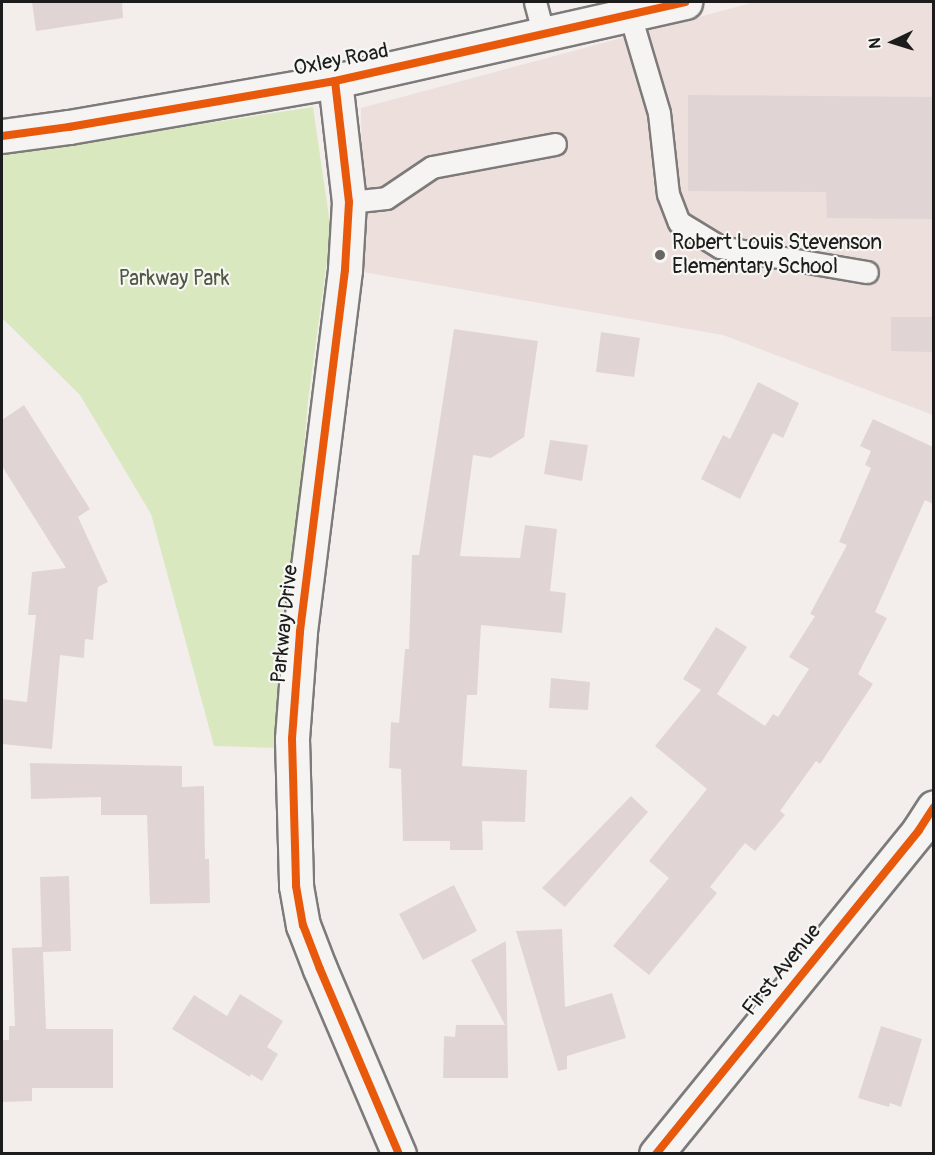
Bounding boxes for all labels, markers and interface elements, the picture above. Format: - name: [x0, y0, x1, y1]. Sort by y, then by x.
- north arrow: [863, 12, 923, 72]
- text: N: [865, 37, 885, 49]
- street label: Oxley Road: [291, 38, 391, 82]
- place label: Robert Louis Stevenson Elementary School: [672, 230, 882, 280]
- marker: Robert Louis Stevenson Elementary School: [653, 248, 667, 262]
- park label: Parkway Park: [118, 266, 230, 292]
- street label: Parkway Drive: [266, 563, 304, 685]
- street label: First Avenue: [737, 919, 827, 1021]

